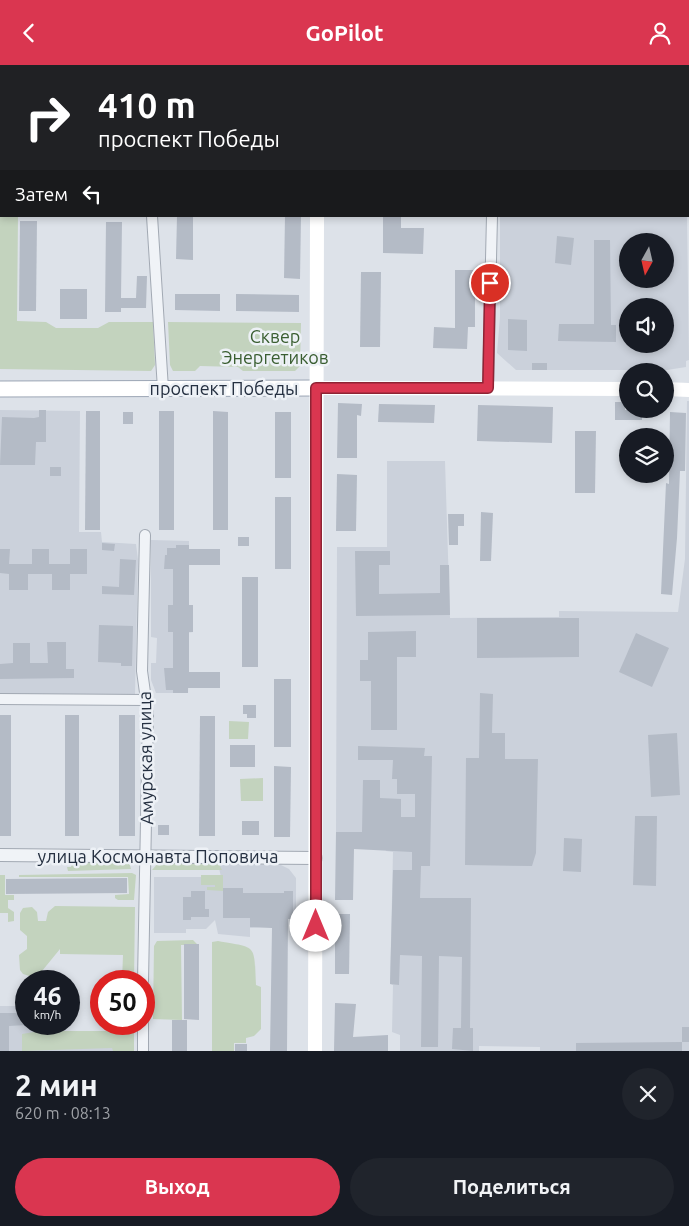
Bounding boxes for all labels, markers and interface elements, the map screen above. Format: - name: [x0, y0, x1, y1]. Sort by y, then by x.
- icon: back: [15, 19, 43, 47]
- icon: person: [646, 19, 674, 47]
- text: GoPilot: [306, 20, 383, 45]
- icon: right: [15, 85, 80, 150]
- text: 410 m: [98, 85, 196, 125]
- text: проспект Победы: [98, 126, 280, 151]
- icon: left: [78, 180, 106, 208]
- text: Затем: [15, 183, 68, 205]
- north arrow: [619, 233, 674, 287]
- map controls: [619, 233, 674, 483]
- pin: [469, 262, 511, 304]
- icon: arrive: [476, 269, 504, 297]
- button: sound: [619, 298, 674, 353]
- park label: Сквер Энергетиков: [221, 326, 329, 367]
- button: search: [619, 363, 674, 418]
- street label: проспект Победы: [150, 378, 298, 398]
- button: layers: [619, 428, 674, 483]
- street label: Амурская улица: [134, 691, 156, 825]
- street label: улица Космонавта Поповича: [38, 846, 278, 866]
- position arrow: [289, 899, 341, 951]
- speed limit sign: 50: [90, 970, 155, 1035]
- text: 46: [33, 982, 62, 1010]
- text: km/h: [34, 1008, 61, 1021]
- text: 2 мин: [15, 1068, 98, 1102]
- button: close: [622, 1068, 674, 1120]
- text: 620 m · 08:13: [15, 1104, 111, 1122]
- button: Выход: [15, 1158, 340, 1216]
- button: Поделиться: [350, 1158, 674, 1216]

